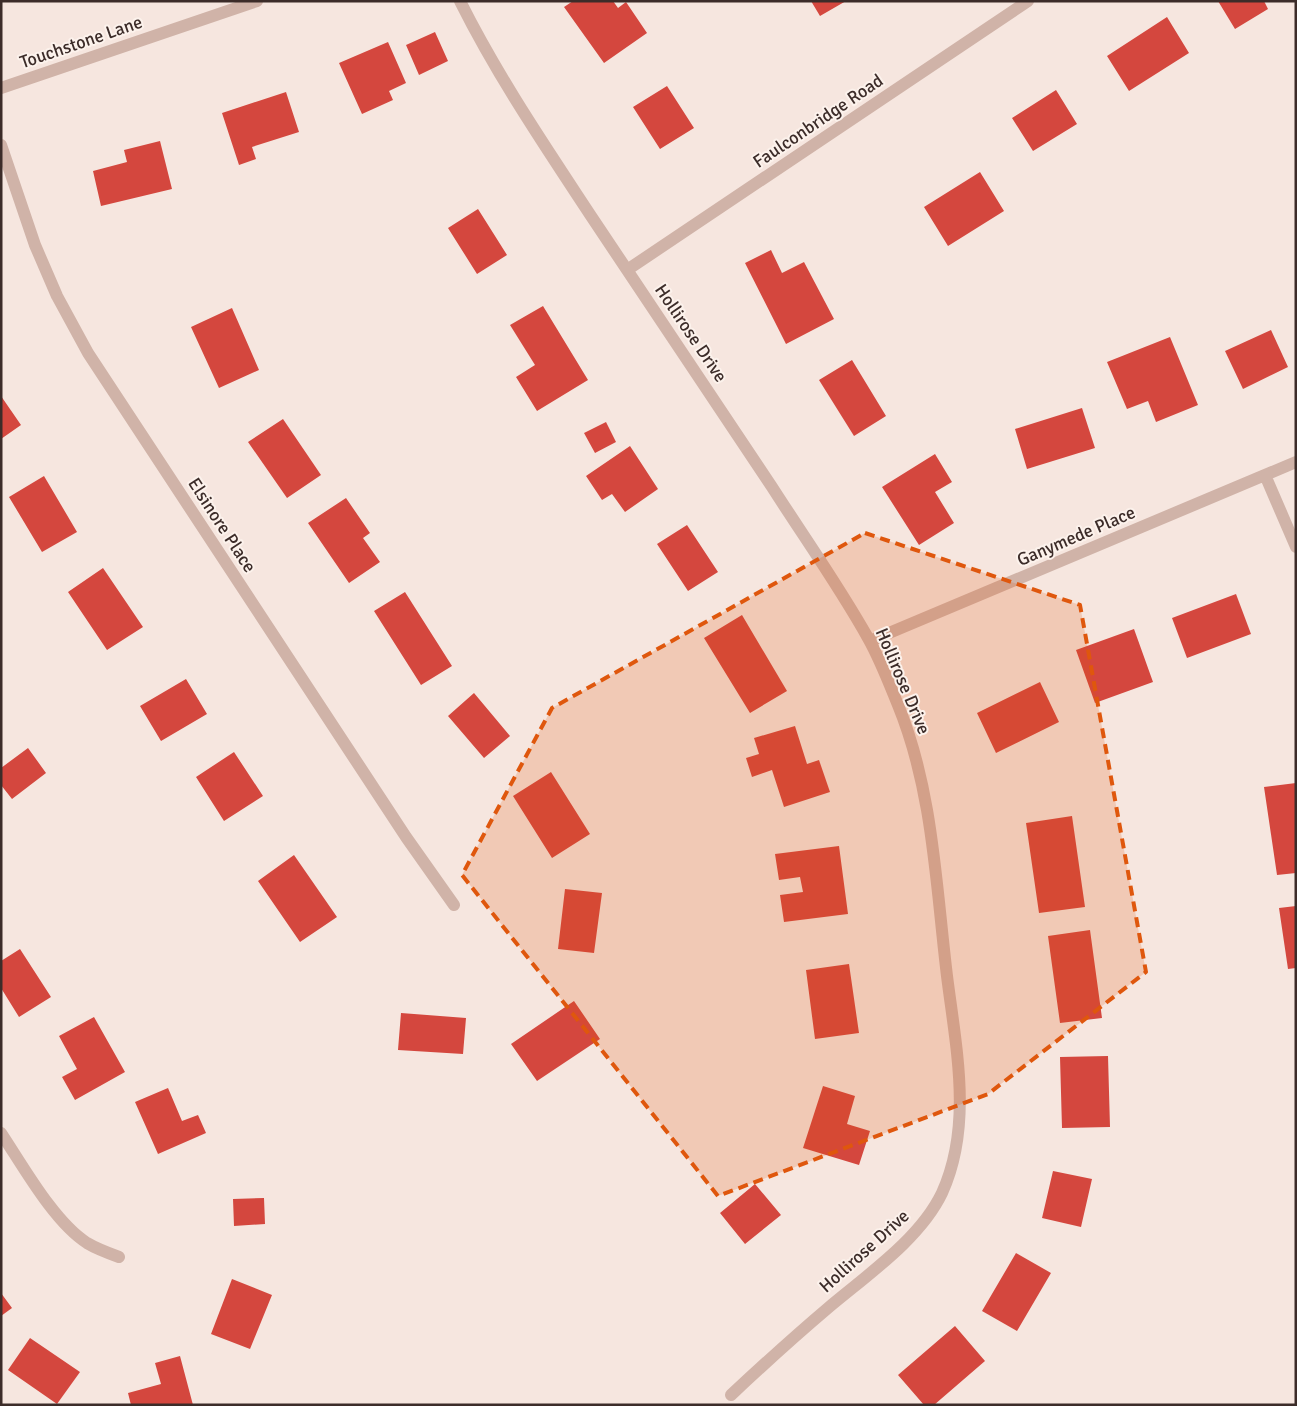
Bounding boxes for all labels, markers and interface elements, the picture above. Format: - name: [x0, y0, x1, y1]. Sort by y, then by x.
- street label: Touchstone Lane: [17, 11, 145, 73]
- street label: Faulconbridge Road: [749, 69, 887, 173]
- street label: Hollirose Drive: [650, 280, 732, 386]
- street label: Elsinore Place: [183, 473, 261, 577]
- street label: Ganymede Place: [1013, 501, 1139, 571]
- street label: Hollirose Drive: [871, 624, 935, 738]
- street label: Hollirose Drive: [814, 1205, 914, 1297]

